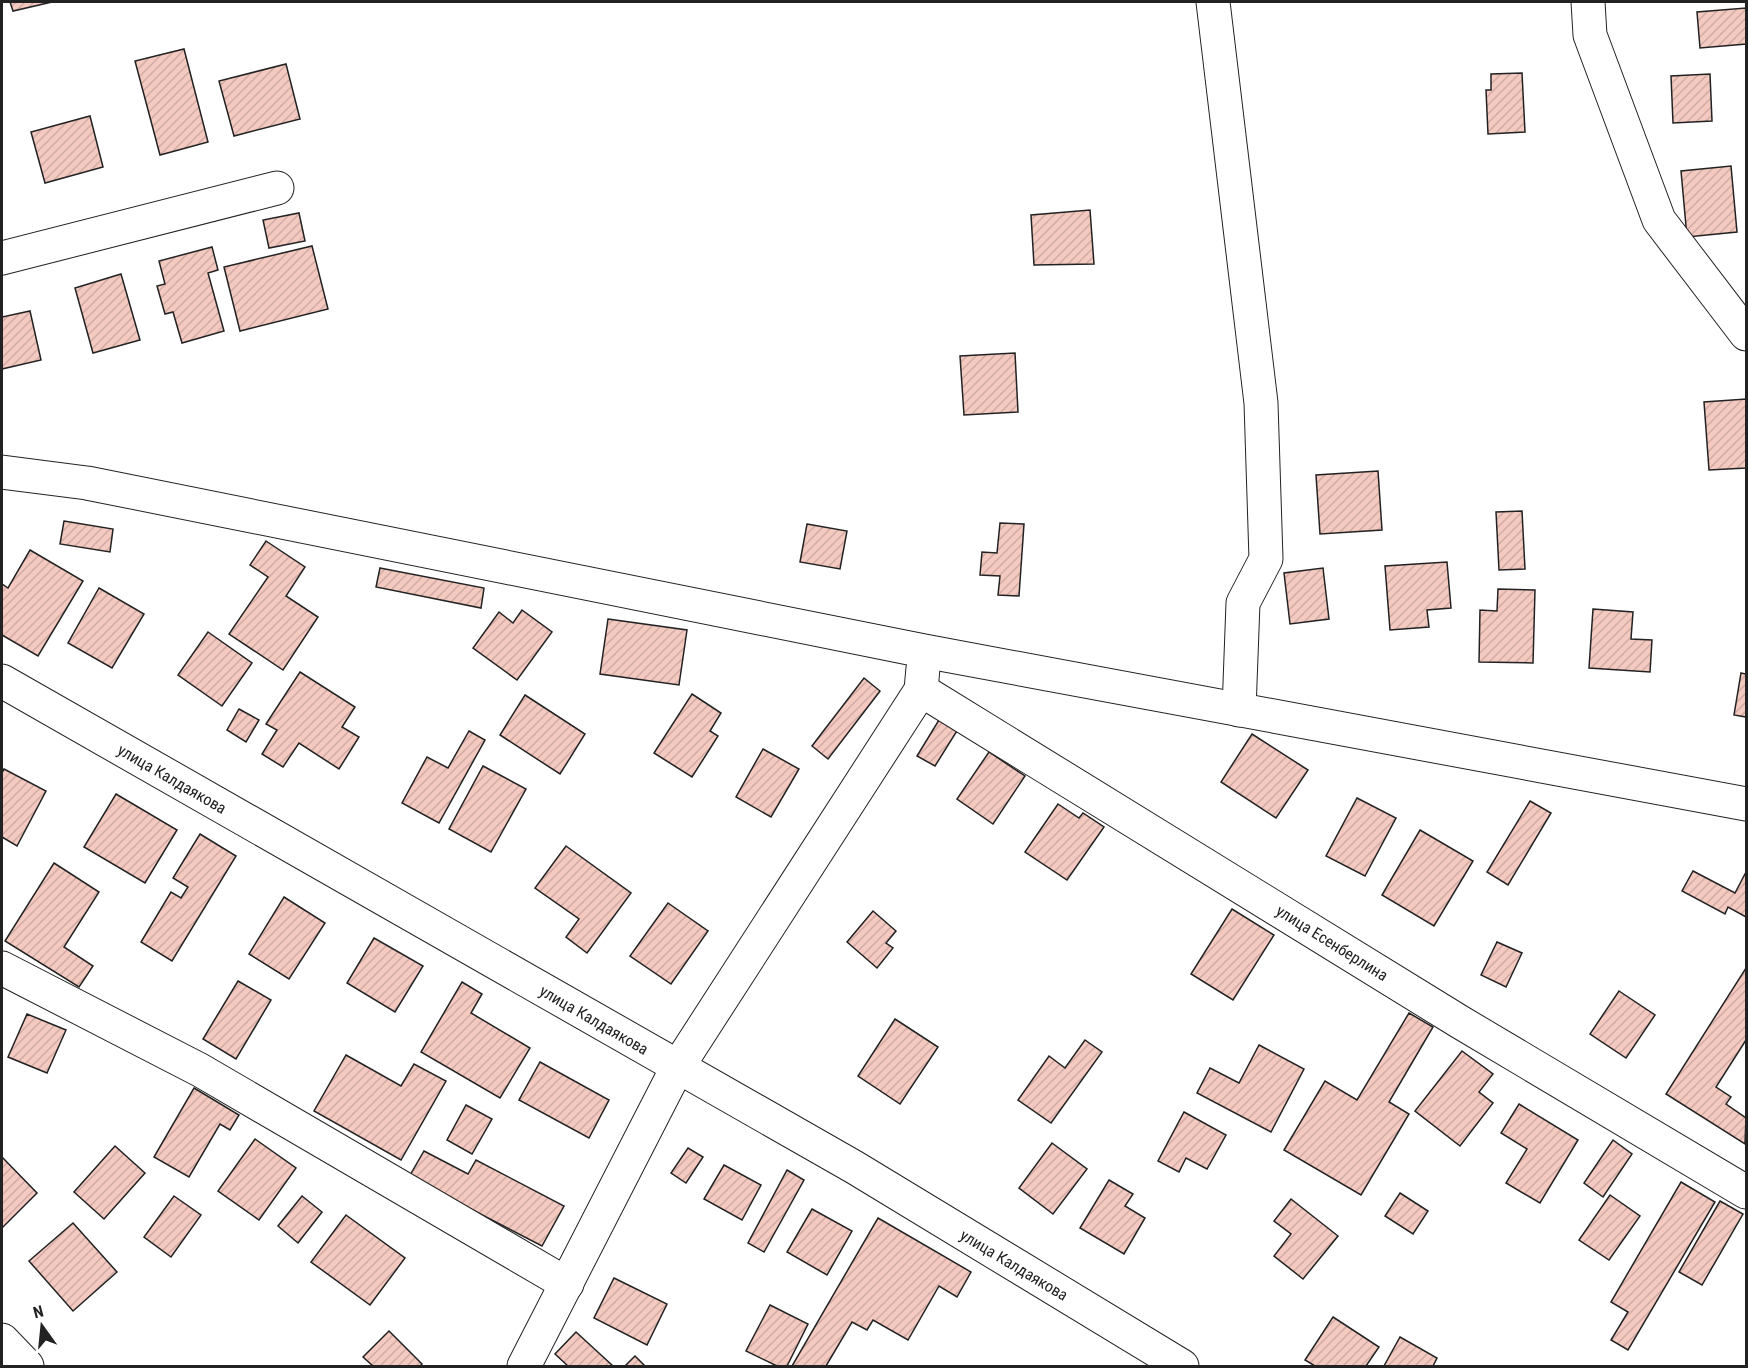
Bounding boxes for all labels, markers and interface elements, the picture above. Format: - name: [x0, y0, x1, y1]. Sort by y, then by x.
- street label: улица Калдаякова: [114, 740, 230, 818]
- street label: улица Есенберлина: [1273, 901, 1391, 985]
- street label: улица Калдаякова: [536, 981, 652, 1059]
- street label: улица Калдаякова: [957, 1225, 1071, 1305]
- north arrow: [12, 1296, 72, 1356]
- text: N: [31, 1302, 45, 1322]

